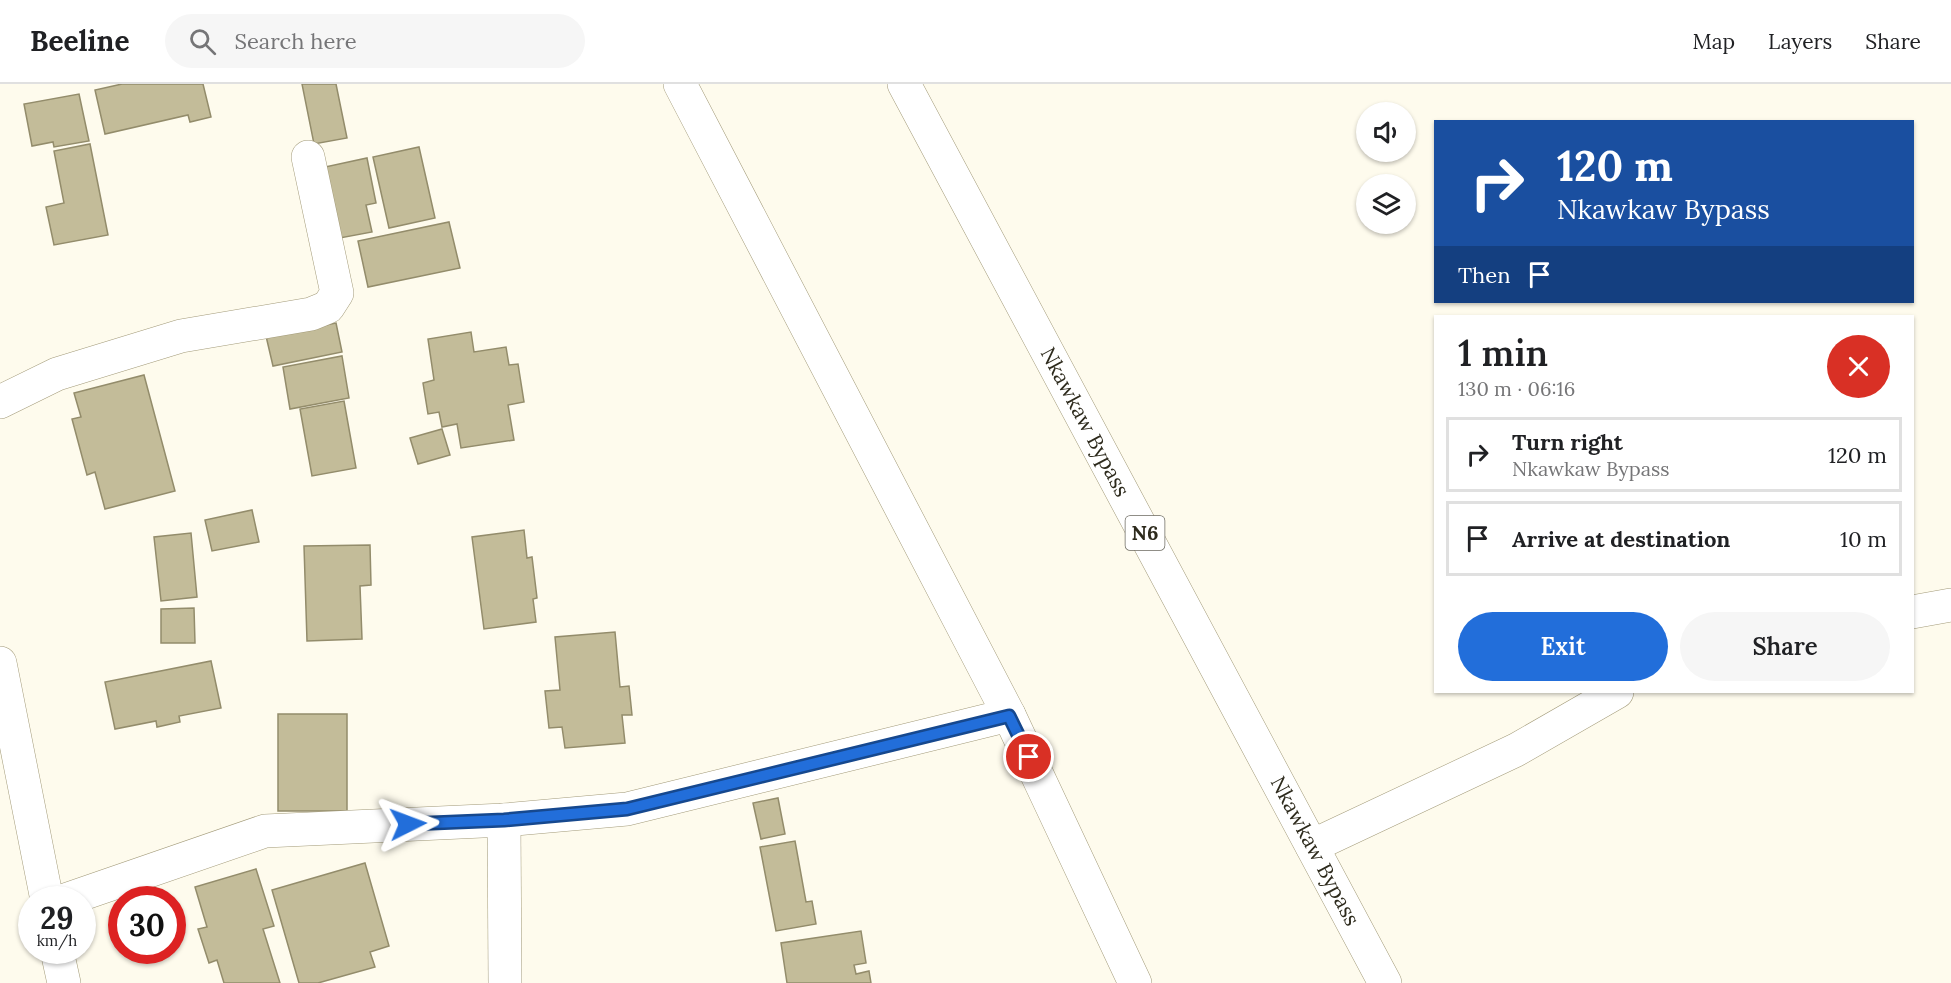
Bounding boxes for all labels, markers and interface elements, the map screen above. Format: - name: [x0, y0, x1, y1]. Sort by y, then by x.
- search box: [165, 14, 585, 68]
- text: Beeline: [30, 23, 129, 59]
- icon: search: [186, 25, 219, 58]
- text: Search here: [234, 27, 357, 55]
- text: Map: [1692, 28, 1735, 55]
- text: Layers: [1768, 28, 1832, 55]
- text: Share: [1865, 28, 1921, 55]
- map controls: [1356, 102, 1416, 234]
- button: sound: [1356, 102, 1416, 162]
- text: 120 m: [1557, 139, 1673, 193]
- icon: right: [1458, 144, 1536, 222]
- button: layers: [1356, 174, 1416, 234]
- text: Nkawkaw Bypass: [1557, 192, 1770, 226]
- icon: arrive: [1523, 258, 1556, 291]
- text: Then: [1458, 261, 1511, 289]
- text: 1 min: [1458, 330, 1548, 376]
- button: close: [1827, 335, 1890, 398]
- street label: Nkawkaw Bypass: [1035, 342, 1136, 501]
- text: 130 m · 06:16: [1458, 376, 1575, 401]
- text: Turn right: [1512, 428, 1623, 456]
- icon: right: [1461, 438, 1494, 471]
- text: 120 m: [1828, 441, 1887, 469]
- text: Nkawkaw Bypass: [1512, 456, 1670, 481]
- road number: N6: [1126, 516, 1164, 550]
- icon: arrive: [1461, 522, 1494, 555]
- text: Arrive at destination: [1512, 525, 1730, 553]
- text: 10 m: [1840, 525, 1887, 553]
- button: Exit: [1458, 612, 1668, 681]
- button: Share: [1680, 612, 1890, 681]
- pin: [1003, 731, 1054, 782]
- icon: arrive: [1012, 740, 1045, 773]
- street label: Nkawkaw Bypass: [1265, 771, 1366, 930]
- position arrow: [376, 792, 440, 856]
- speed limit sign: 30: [108, 886, 186, 964]
- text: 29: [40, 899, 74, 937]
- text: km/h: [37, 931, 77, 950]

